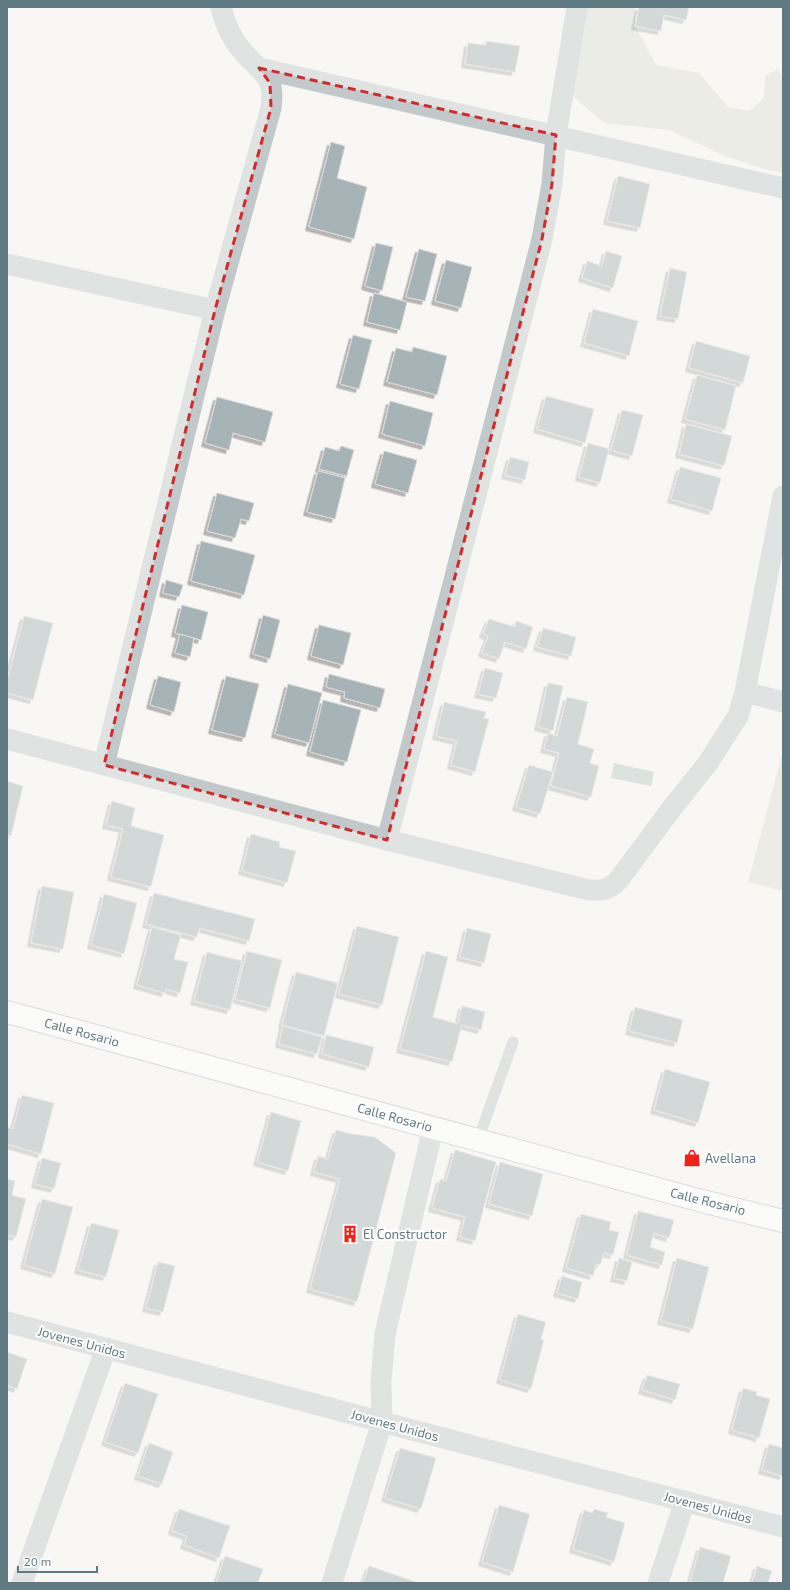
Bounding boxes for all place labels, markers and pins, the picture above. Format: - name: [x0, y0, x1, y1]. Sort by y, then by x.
- shop icon: Avellana: [682, 1148, 702, 1168]
- place label: Avellana: [705, 1150, 756, 1166]
- building icon: El Constructor: [340, 1224, 360, 1244]
- place label: El Constructor: [363, 1226, 447, 1242]

